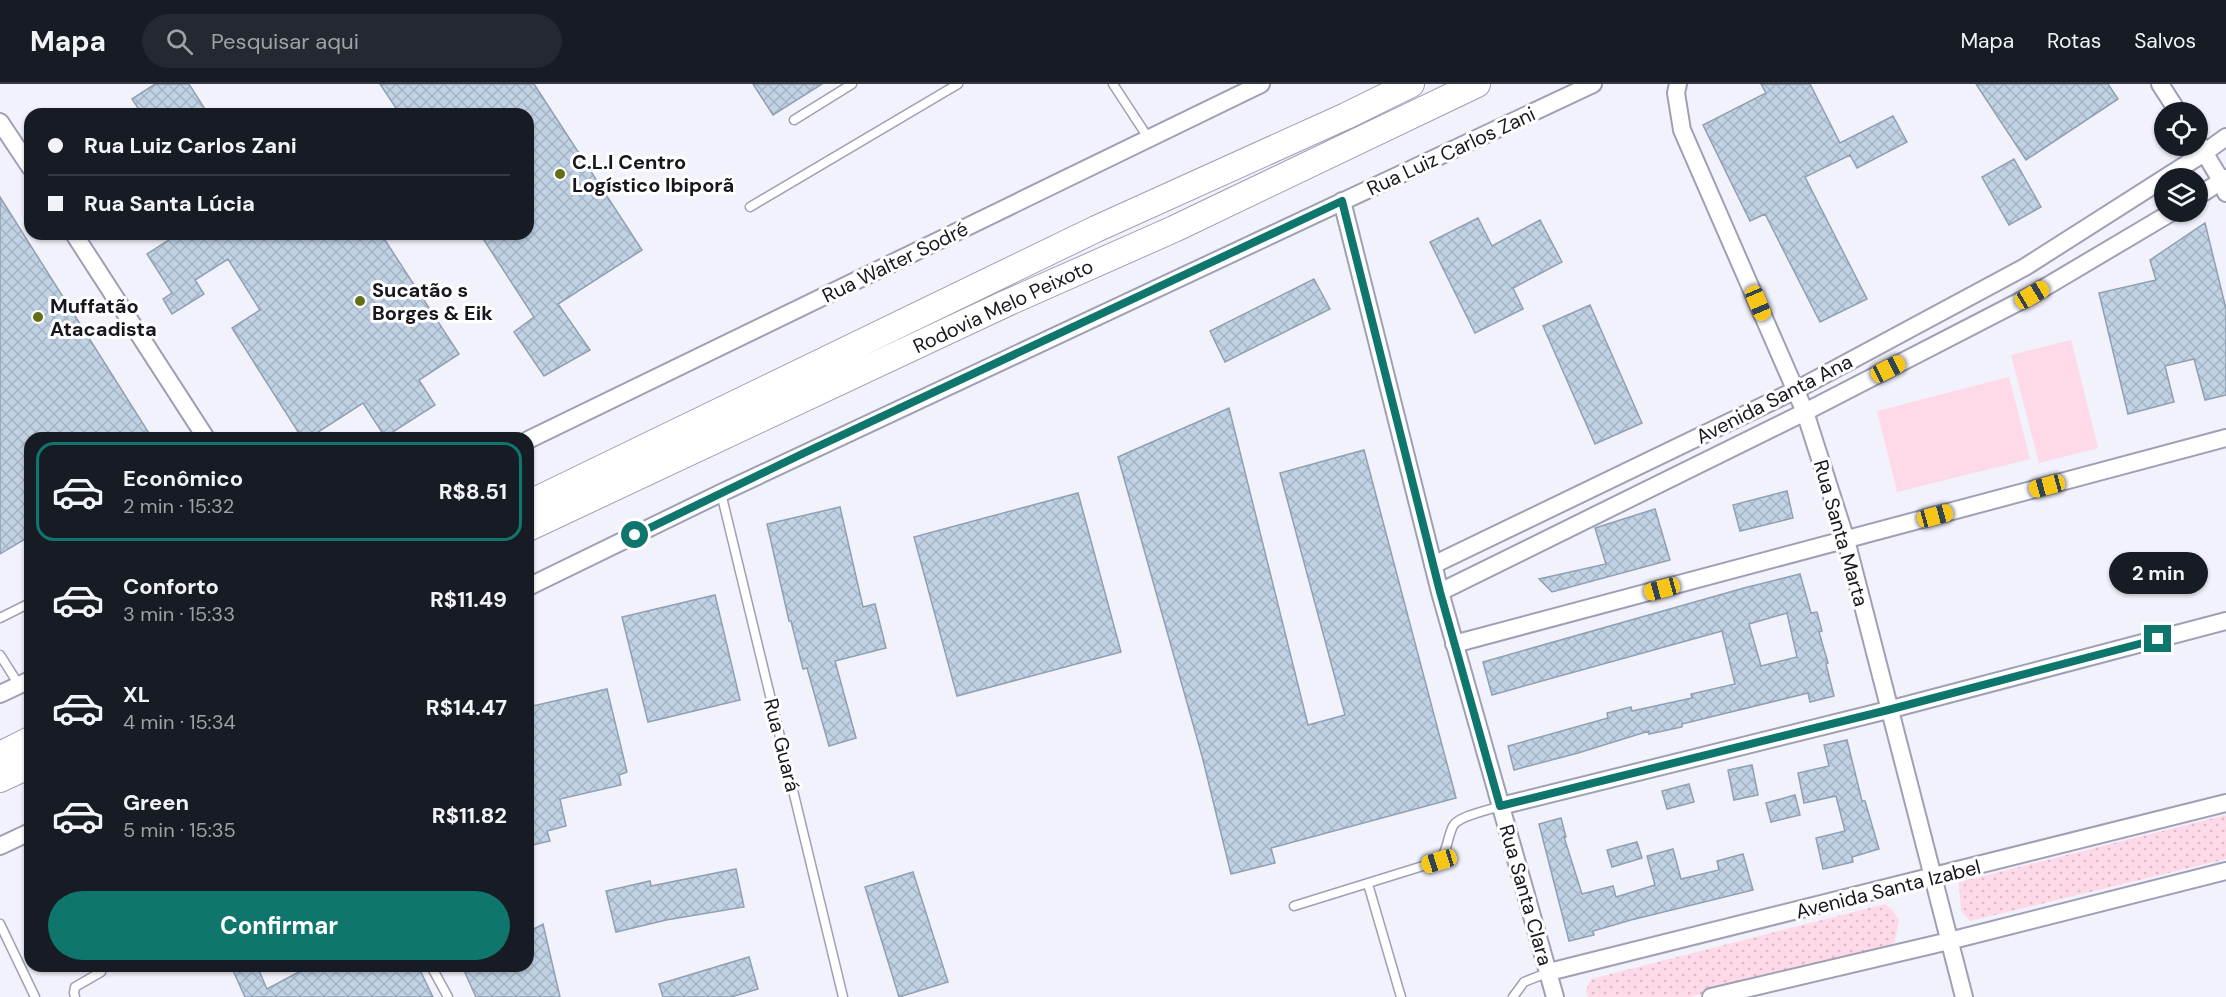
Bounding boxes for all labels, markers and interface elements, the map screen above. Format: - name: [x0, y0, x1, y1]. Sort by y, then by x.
- search box: [142, 14, 562, 68]
- text: Mapa: [30, 23, 106, 60]
- icon: search: [163, 25, 196, 58]
- text: Pesquisar aqui: [211, 27, 359, 56]
- text: Mapa: [1960, 27, 2014, 55]
- text: Rotas: [2047, 27, 2101, 55]
- text: Salvos: [2134, 27, 2196, 55]
- street label: Rua Luiz Carlos Zani: [1363, 101, 1539, 201]
- map controls: [2154, 102, 2208, 222]
- button: locate: [2154, 102, 2208, 156]
- text: Rua Luiz Carlos Zani: [84, 131, 297, 160]
- place label: C.L.I Centro Logístico Ibiporã: [572, 149, 734, 198]
- marker: C.L.I Centro Logístico Ibiporã: [553, 167, 567, 181]
- button: layers: [2154, 168, 2208, 222]
- text: Rua Santa Lúcia: [84, 189, 255, 218]
- street label: Rua Walter Sodré: [818, 215, 972, 309]
- street label: Rodovia Melo Peixoto: [909, 253, 1097, 359]
- place label: Sucatão s Borges & Eik: [372, 277, 493, 326]
- car: [2012, 278, 2052, 312]
- car: [1743, 283, 1773, 323]
- place label: Muffatão Atacadista: [50, 293, 157, 342]
- marker: Sucatão s Borges & Eik: [353, 294, 367, 308]
- marker: Muffatão Atacadista: [31, 310, 45, 324]
- street label: Avenida Santa Ana: [1691, 348, 1857, 450]
- car: [1868, 353, 1908, 385]
- street label: Rua Santa Marta: [1808, 457, 1874, 609]
- text: Econômico: [123, 464, 243, 493]
- icon: car: [51, 465, 105, 519]
- car: [2027, 473, 2067, 499]
- text: R$8.51: [439, 477, 507, 506]
- text: 2 min · 15:32: [123, 493, 234, 519]
- car: [1915, 503, 1955, 529]
- route start: [621, 521, 648, 548]
- callout: 2 min: [2108, 552, 2208, 594]
- text: 2 min: [2132, 560, 2185, 586]
- text: Conforto: [123, 572, 219, 601]
- icon: car: [51, 573, 105, 627]
- car: [1642, 576, 1682, 602]
- text: R$11.49: [430, 585, 507, 614]
- text: 3 min · 15:33: [123, 601, 235, 627]
- route end: [2144, 625, 2171, 652]
- text: XL: [123, 680, 150, 709]
- icon: car: [51, 681, 105, 735]
- text: R$14.47: [426, 693, 507, 722]
- street label: Rua Guará: [758, 696, 806, 794]
- text: 4 min · 15:34: [123, 709, 236, 735]
- text: Green: [123, 788, 189, 817]
- icon: car: [51, 789, 105, 843]
- text: R$11.82: [432, 801, 507, 830]
- text: 5 min · 15:35: [123, 817, 236, 843]
- street label: Rua Santa Clara: [1493, 821, 1559, 969]
- car: [1419, 847, 1459, 875]
- street label: Avenida Santa Izabel: [1793, 853, 1983, 925]
- button: Confirmar: [48, 891, 510, 960]

